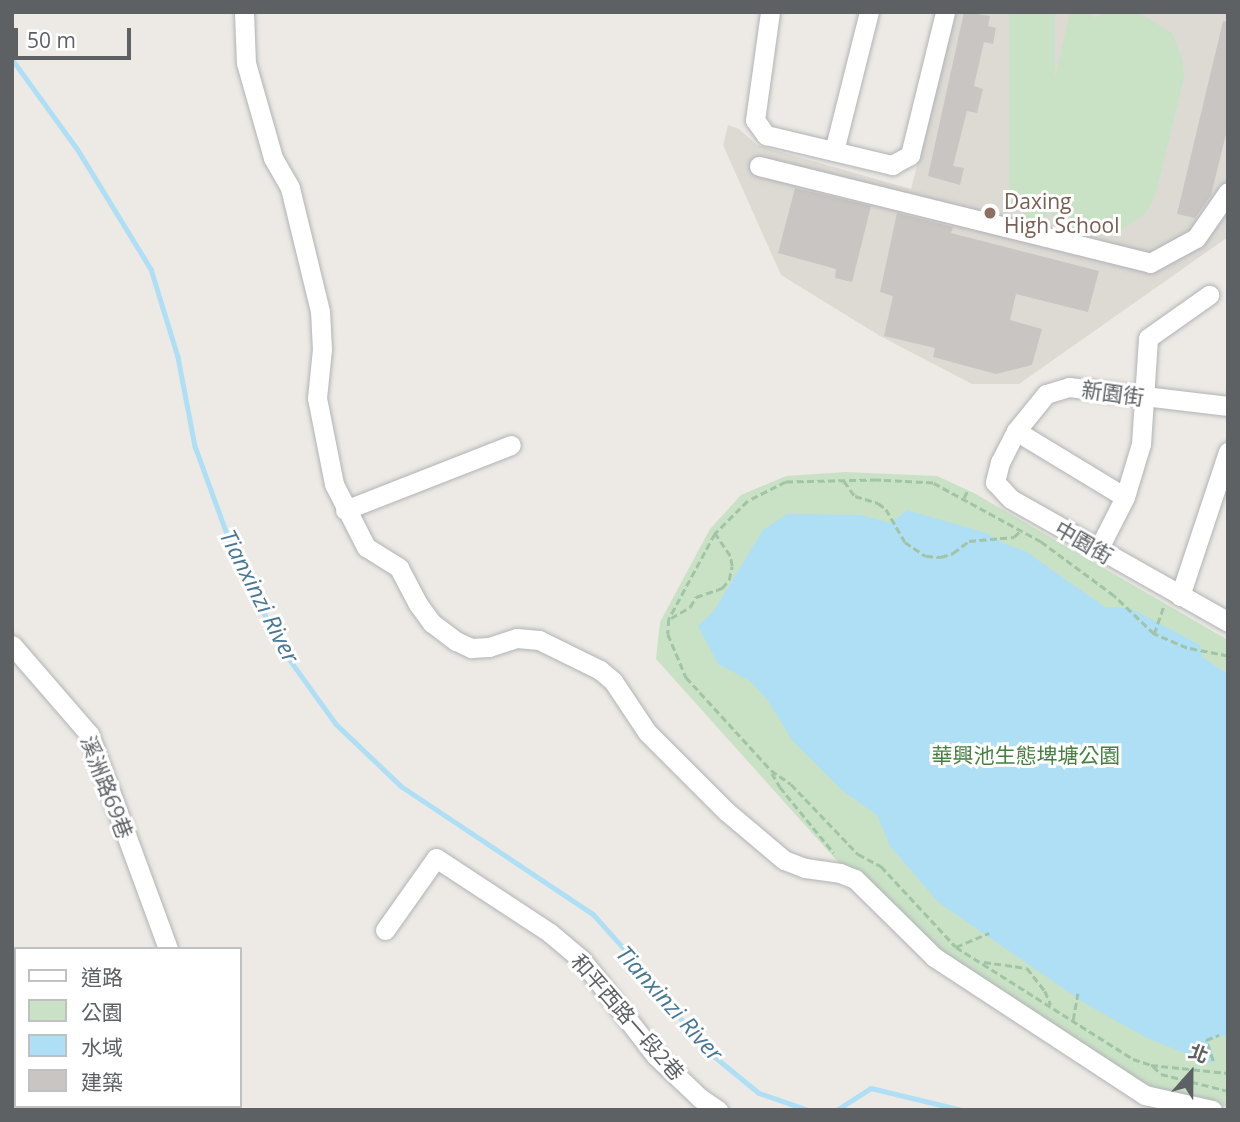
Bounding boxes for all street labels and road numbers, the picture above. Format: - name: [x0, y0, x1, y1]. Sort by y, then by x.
- street label: 新園街: [1080, 376, 1146, 410]
- street label: 中園街: [1050, 515, 1118, 569]
- street label: 溪洲路69巷: [76, 732, 138, 842]
- street label: 和平西路一段2巷: [566, 949, 690, 1085]

